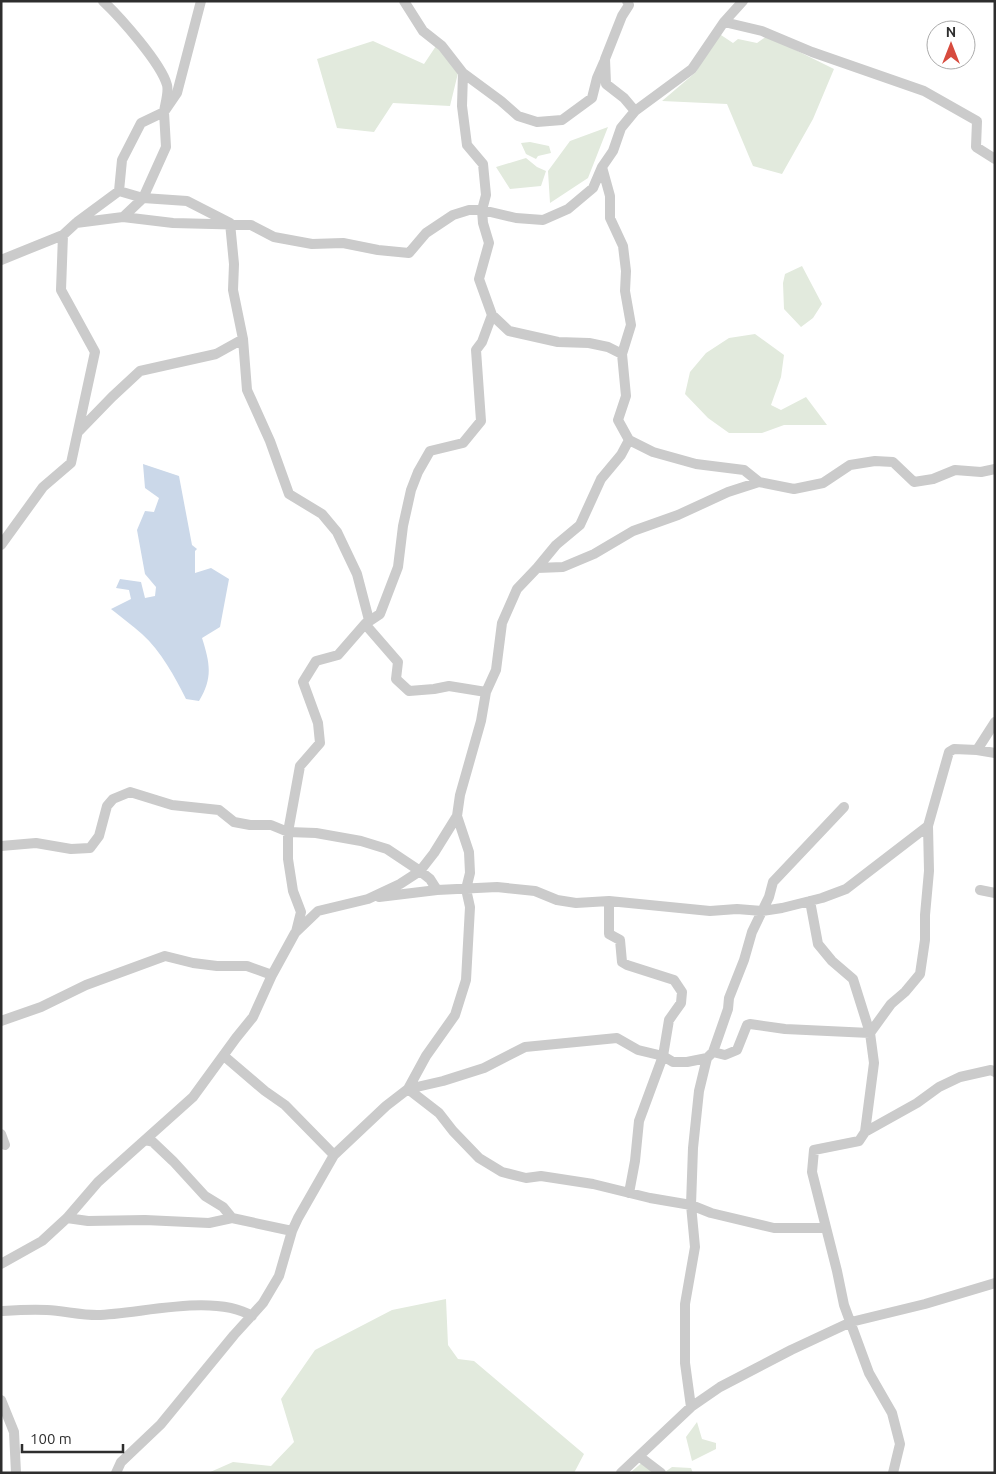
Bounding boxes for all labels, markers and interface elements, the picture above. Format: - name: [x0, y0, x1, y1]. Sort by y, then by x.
- north arrow: [926, 20, 976, 70]
- text: N: [946, 24, 956, 40]
- scale bar: [22, 1422, 124, 1454]
- text: 100 m: [30, 1430, 72, 1447]

